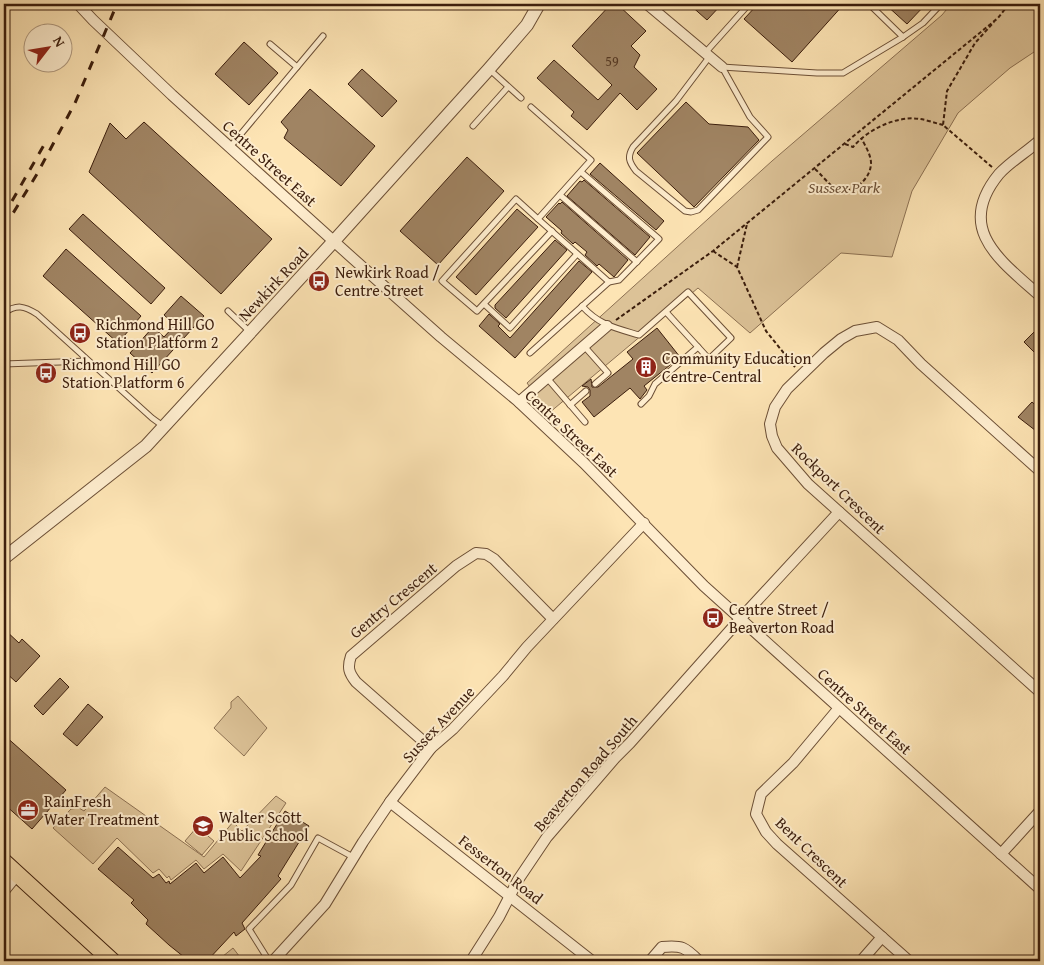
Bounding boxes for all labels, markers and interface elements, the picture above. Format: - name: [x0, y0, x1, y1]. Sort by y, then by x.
- north arrow: [22, 22, 72, 72]
- text: N: [48, 32, 70, 51]
- house number: 59: [605, 51, 619, 71]
- street label: Centre Street East: [217, 114, 323, 212]
- park label: Sussex Park: [808, 175, 881, 199]
- street label: Newkirk Road: [232, 241, 314, 326]
- place label: Newkirk Road / Centre Street: [335, 260, 440, 302]
- bus stop icon: Newkirk Road / Centre Street: [307, 269, 331, 293]
- place label: Richmond Hill GO Station Platform 2: [96, 312, 218, 354]
- bus stop icon: Richmond Hill GO Station Platform 2: [68, 321, 92, 345]
- place label: Community Education Centre-Central: [662, 346, 812, 388]
- place label: Richmond Hill GO Station Platform 6: [62, 352, 185, 394]
- building icon: Community Education Centre-Central: [634, 355, 658, 379]
- bus stop icon: Richmond Hill GO Station Platform 6: [34, 361, 58, 385]
- street label: Centre Street East: [520, 383, 624, 483]
- street label: Rockport Crescent: [786, 437, 892, 540]
- street label: Gentry Crescent: [344, 556, 442, 644]
- place label: Centre Street / Beaverton Road: [729, 597, 835, 639]
- bus stop icon: Centre Street / Beaverton Road: [701, 606, 725, 630]
- street label: Centre Street East: [812, 662, 918, 760]
- street label: Sussex Avenue: [396, 680, 480, 768]
- street label: Beaverton Road South: [527, 709, 643, 837]
- place label: RainFresh Water Treatment: [44, 789, 159, 831]
- office icon: RainFresh Water Treatment: [16, 798, 40, 822]
- place label: Walter Scott Public School: [219, 805, 309, 847]
- street label: Bent Crescent: [770, 811, 854, 893]
- school or university icon: Walter Scott Public School: [191, 814, 215, 838]
- street label: Fesserton Road: [454, 828, 549, 910]

